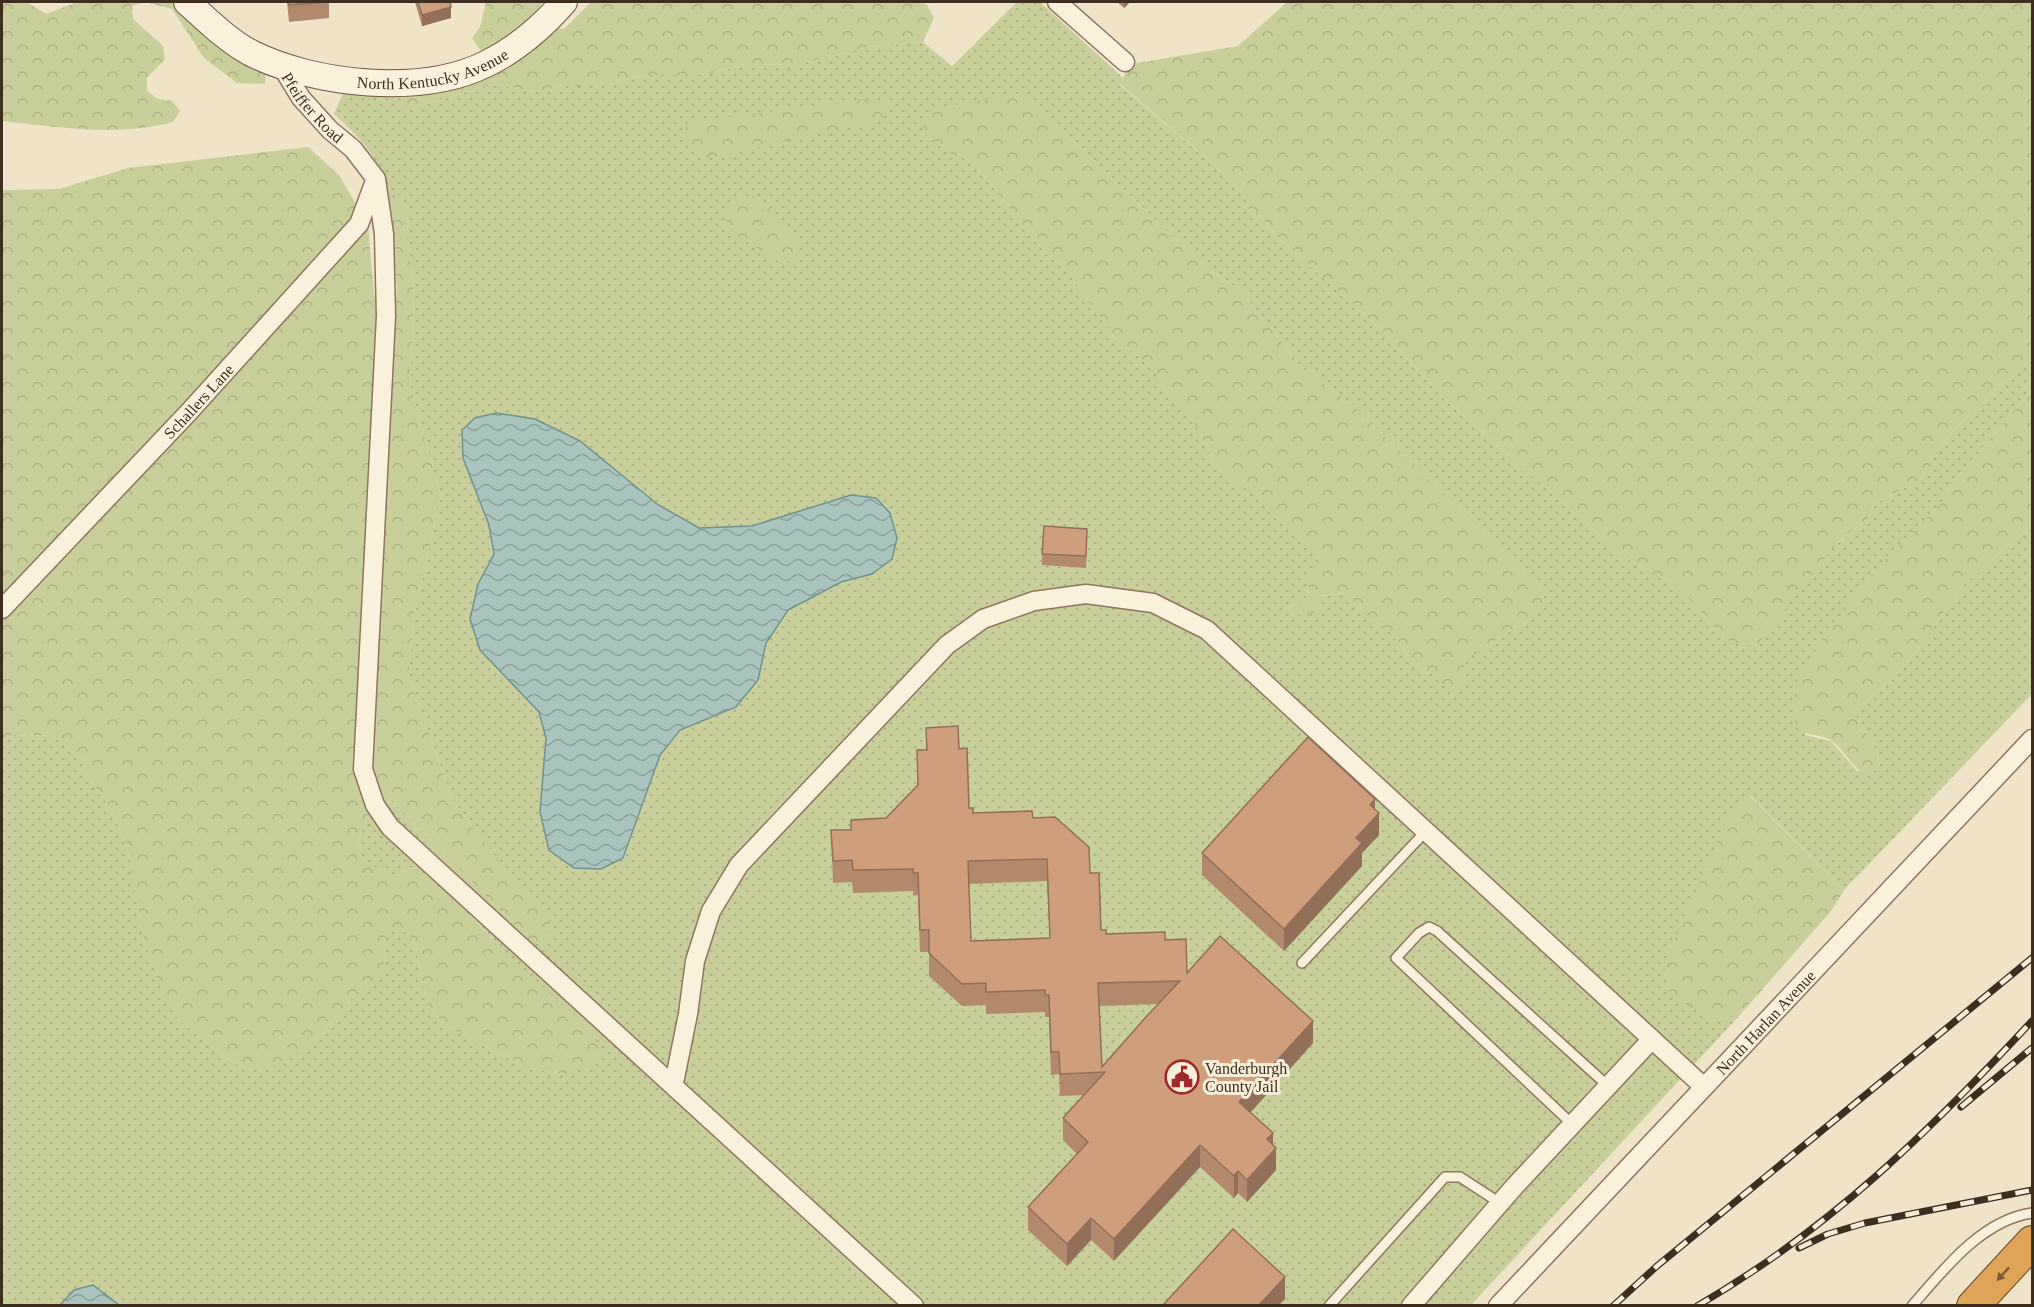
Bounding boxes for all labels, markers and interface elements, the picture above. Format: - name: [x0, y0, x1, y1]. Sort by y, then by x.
- street label: North Kentucky Avenue: [356, 46, 511, 92]
- street label: Pfeiffer Road: [278, 69, 346, 146]
- street label: Schallers Lane: [160, 361, 237, 442]
- street label: North Harlan Avenue: [1713, 967, 1819, 1078]
- public building icon: Vanderburgh County Jail: [1164, 1059, 1200, 1095]
- place label: Vanderburgh County Jail: [1205, 1060, 1287, 1096]
- one-way arrow: [1997, 1266, 2010, 1281]

